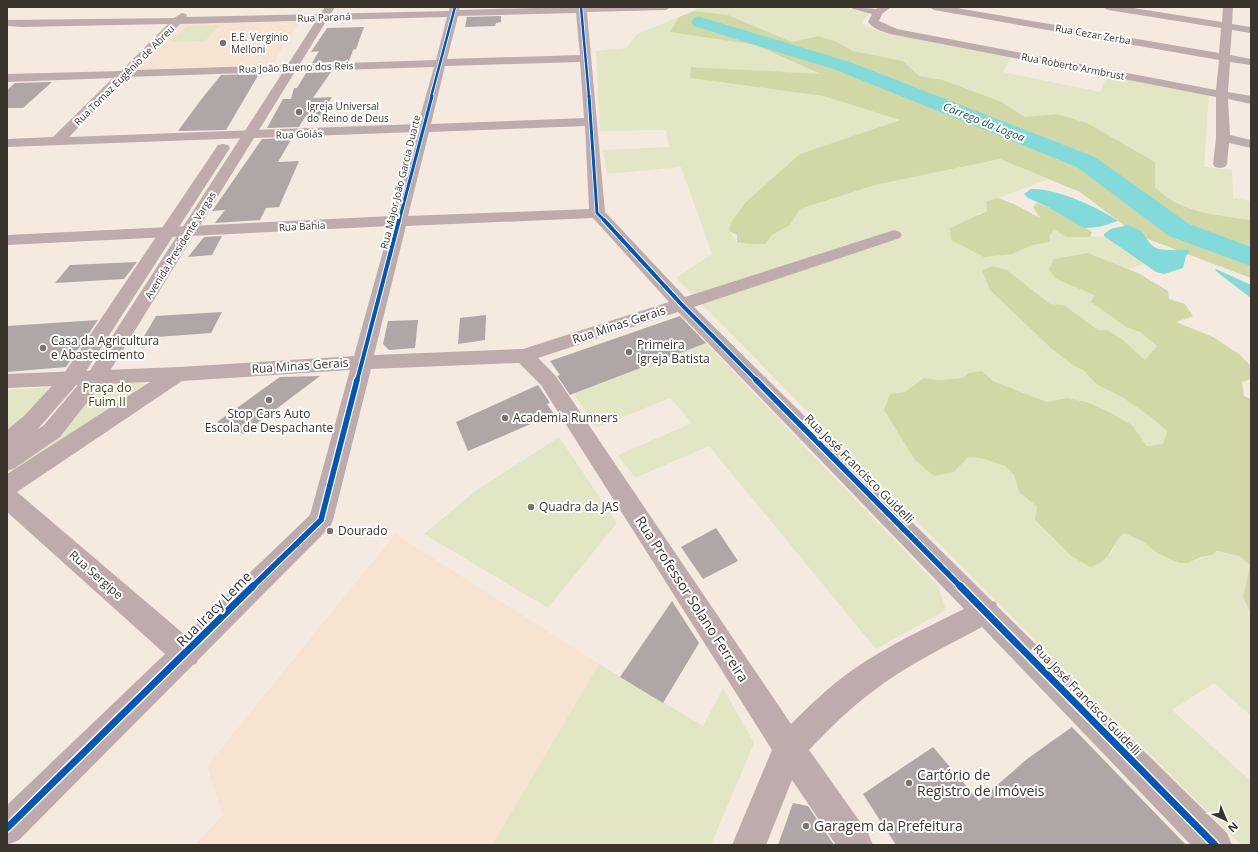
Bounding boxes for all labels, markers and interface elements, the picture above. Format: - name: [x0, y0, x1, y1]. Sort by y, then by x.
- street label: Rua Paraná: [297, 9, 351, 25]
- street label: Rua Cezar Zerba: [1054, 20, 1132, 48]
- street label: Rua Tomaz Eugênio de Abreu: [71, 22, 177, 128]
- place label: E.E. Vergínio Melloni: [231, 30, 288, 56]
- marker: E.E. Vergínio Melloni: [218, 38, 228, 48]
- street label: Rua Roberto Armbrust: [1020, 49, 1126, 83]
- street label: Rua João Bueno dos Reis: [238, 58, 354, 76]
- water label: Córrego da Logoa: [941, 98, 1027, 145]
- place label: Igreja Universal do Reino de Deus: [307, 99, 389, 125]
- marker: Igreja Universal do Reino de Deus: [294, 107, 304, 117]
- street label: Rua Major João Garcia Duarte: [377, 113, 424, 250]
- street label: Rua Goiás: [275, 126, 323, 142]
- street label: Avenida Presidente Vargas: [141, 189, 219, 301]
- street label: Rua Bahia: [278, 218, 326, 234]
- street label: Rua Minas Gerais: [570, 301, 668, 348]
- place label: Casa da Agricultura e Abastecimento: [51, 332, 159, 363]
- place label: Primeira Igreja Batista: [637, 336, 710, 367]
- marker: Casa da Agricultura e Abastecimento: [38, 343, 48, 353]
- marker: Primeira Igreja Batista: [624, 347, 634, 357]
- street label: Rua Minas Gerais: [251, 354, 349, 377]
- park label: Praça do Fuim II: [83, 379, 131, 410]
- marker: Stop Cars Auto Escola de Despachante: [264, 395, 274, 405]
- place label: Stop Cars Auto Escola de Despachante: [205, 405, 334, 436]
- place label: Academia Runners: [513, 409, 618, 426]
- street label: Rua José Francisco Guidelli: [801, 410, 918, 527]
- marker: Academia Runners: [500, 413, 510, 423]
- place label: Quadra da JAS: [539, 498, 619, 515]
- marker: Quadra da JAS: [526, 502, 536, 512]
- street label: Rua Professor Solano Ferreira: [632, 512, 753, 685]
- place label: Dourado: [338, 522, 387, 539]
- marker: Dourado: [325, 526, 335, 536]
- street label: Rua Sergipe: [66, 546, 127, 603]
- street label: Rua Iracy Leme: [172, 567, 256, 651]
- street label: Rua José Francisco Guidelli: [1030, 640, 1145, 759]
- place label: Cartório de Registro de Imóveis: [917, 765, 1045, 800]
- marker: Cartório de Registro de Imóveis: [904, 778, 914, 788]
- north arrow: [1206, 800, 1246, 840]
- place label: Garagem da Prefeitura: [814, 816, 963, 835]
- text: N: [1225, 819, 1242, 836]
- marker: Garagem da Prefeitura: [801, 821, 811, 831]

